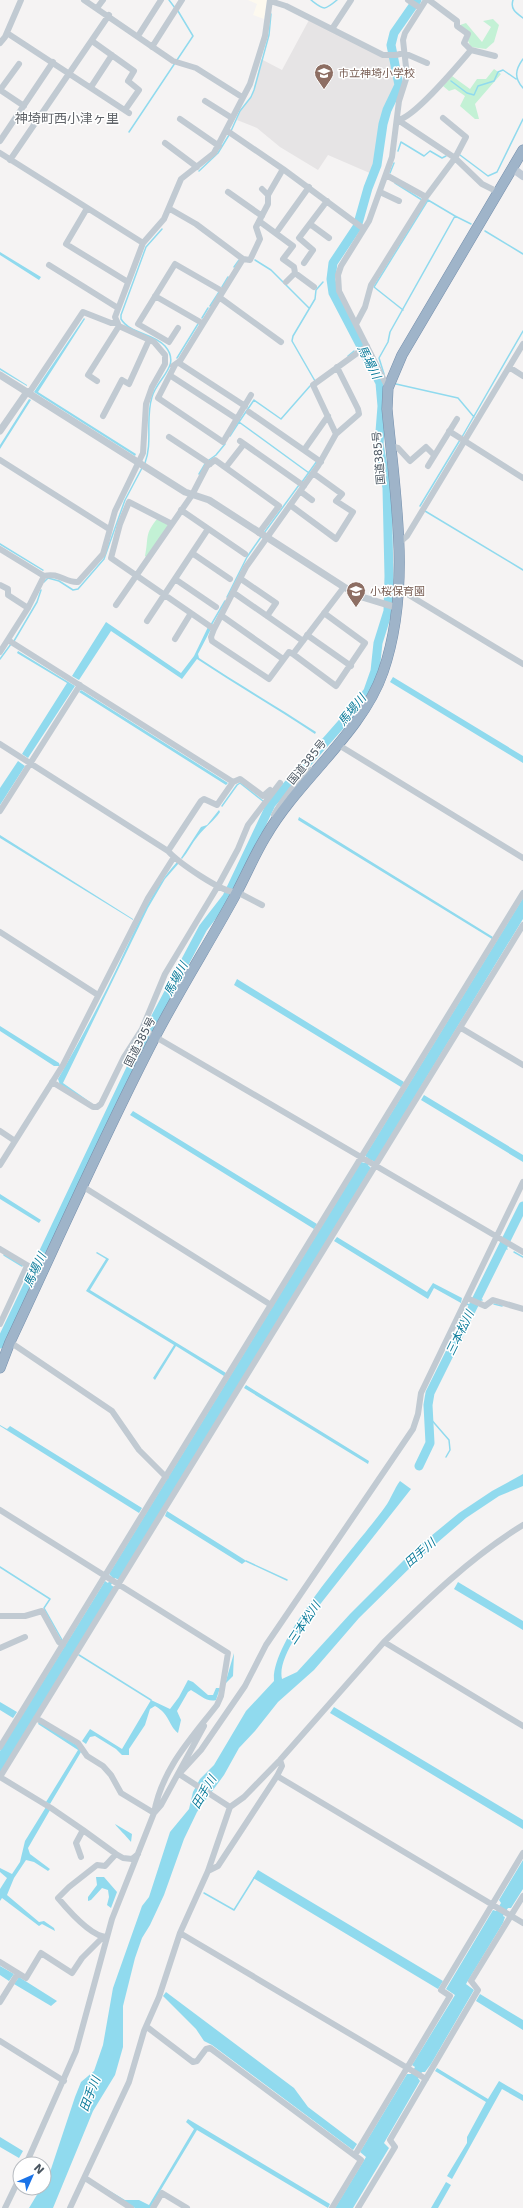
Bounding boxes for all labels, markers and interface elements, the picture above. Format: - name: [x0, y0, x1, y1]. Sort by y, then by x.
- school or university icon: 市立神埼小学校: [313, 62, 335, 90]
- place label: 市立神埼小学校: [338, 67, 415, 80]
- district label: 神埼町西小津ヶ里: [15, 111, 119, 126]
- water label: 馬場川: [355, 343, 384, 383]
- street label: 国道385号: [370, 431, 388, 485]
- school or university icon: 小桜保育園: [345, 580, 367, 608]
- place label: 小桜保育園: [370, 585, 425, 598]
- water label: 馬場川: [335, 690, 370, 728]
- street label: 国道385号: [285, 737, 329, 787]
- water label: 馬場川: [161, 958, 192, 998]
- street label: 国道385号: [122, 1015, 158, 1069]
- water label: 馬場川: [21, 1249, 50, 1289]
- water label: 三本松川: [443, 1307, 478, 1358]
- water label: 田手川: [402, 1535, 440, 1570]
- water label: 三本松川: [285, 1598, 324, 1647]
- water label: 田手川: [189, 1771, 220, 1811]
- water label: 田手川: [77, 2073, 104, 2113]
- north arrow: [12, 2156, 52, 2196]
- text: N: [31, 2161, 47, 2177]

